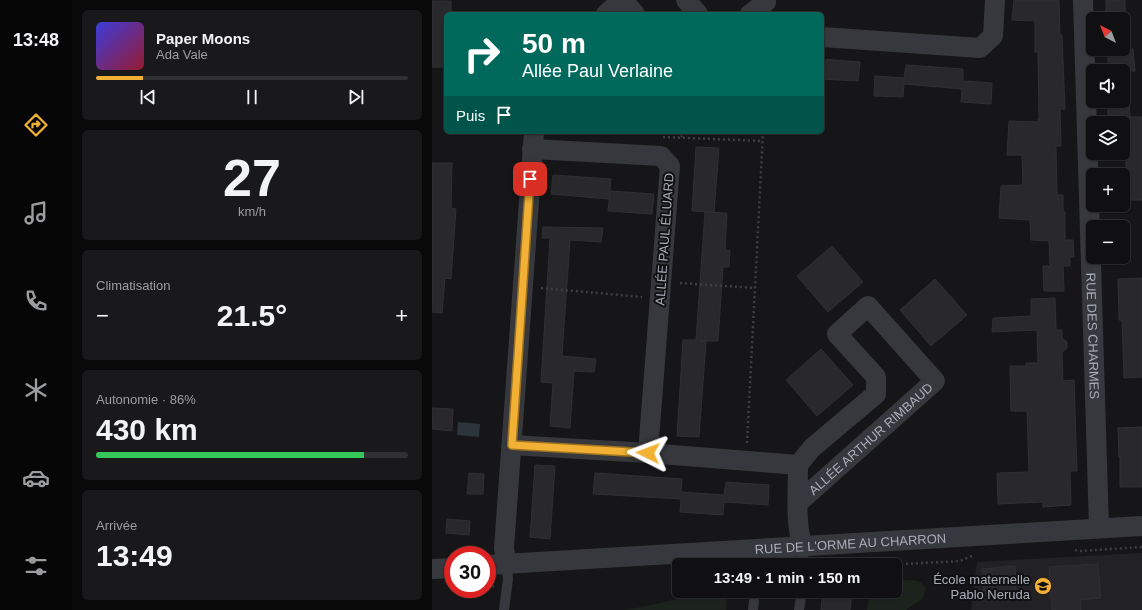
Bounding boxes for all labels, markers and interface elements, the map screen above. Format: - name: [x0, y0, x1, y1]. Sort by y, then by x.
- north arrow: [1086, 12, 1130, 56]
- map controls: [1086, 12, 1130, 264]
- icon: right: [456, 28, 508, 80]
- text: 50 m: [522, 28, 586, 59]
- text: 13:48: [13, 30, 59, 50]
- text: Paper Moons: [156, 30, 250, 47]
- text: Ada Vale: [156, 47, 208, 62]
- text: Allée Paul Verlaine: [522, 61, 673, 81]
- button: sound: [1086, 64, 1130, 108]
- icon: previous: [137, 86, 159, 108]
- icon: pause: [241, 86, 263, 108]
- icon: next: [345, 86, 367, 108]
- icon: arrive: [493, 104, 515, 126]
- text: Puis: [456, 107, 485, 124]
- icon: directions: [22, 111, 50, 139]
- button: layers: [1086, 116, 1130, 160]
- text: 27: [223, 149, 281, 207]
- pin: [513, 162, 547, 196]
- icon: arrive: [519, 168, 541, 190]
- button: +: [1086, 168, 1130, 212]
- street label: ALLÉE PAUL ÉLUARD: [652, 172, 677, 306]
- icon: music: [22, 199, 50, 227]
- text: km/h: [238, 204, 266, 219]
- button: −: [1086, 220, 1130, 264]
- street label: RUE DES CHARMES: [1083, 272, 1102, 400]
- text: Climatisation: [96, 278, 170, 293]
- icon: phone: [22, 287, 50, 315]
- text: 21.5°: [217, 299, 287, 332]
- text: −: [96, 303, 109, 328]
- text: +: [395, 303, 408, 328]
- icon: climate: [22, 376, 50, 404]
- street label: ALLÉE ARTHUR RIMBAUD: [806, 380, 936, 498]
- text: Autonomie · 86%: [96, 392, 196, 407]
- text: 430 km: [96, 413, 198, 446]
- position arrow: [627, 432, 669, 474]
- icon: car: [22, 464, 50, 492]
- text: Arrivée: [96, 518, 137, 533]
- street label: RUE DE L'ORME AU CHARRON: [754, 531, 947, 557]
- text: 13:49: [96, 539, 173, 572]
- speed limit sign: 30: [444, 546, 496, 598]
- icon: filters: [22, 552, 50, 580]
- text: 13:49 · 1 min · 150 m: [714, 569, 860, 586]
- place label: École maternelle Pablo Neruda: [933, 572, 1031, 602]
- school or university icon: École maternelle Pablo Neruda: [1033, 576, 1053, 596]

